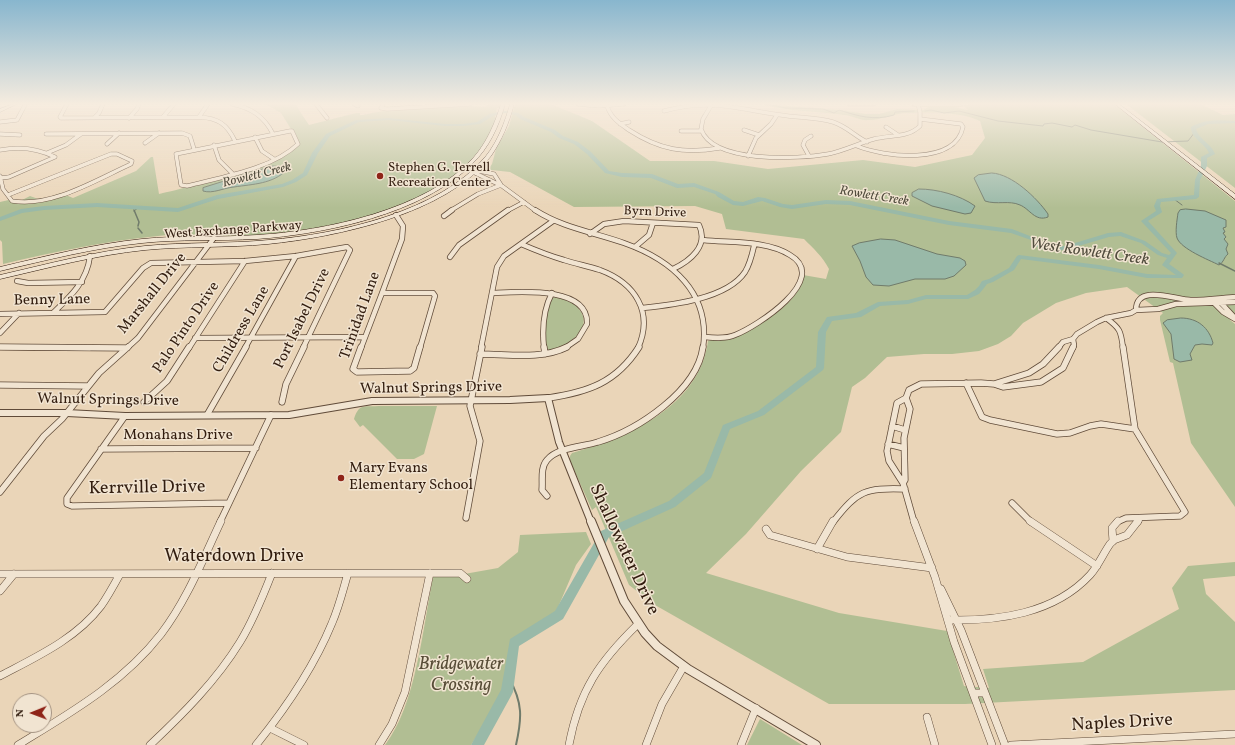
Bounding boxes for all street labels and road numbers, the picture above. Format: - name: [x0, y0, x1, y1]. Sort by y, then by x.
- street label: Byrn Drive: [623, 204, 687, 222]
- street label: West Exchange Parkway: [164, 218, 302, 244]
- street label: Marshall Drive: [115, 250, 191, 338]
- street label: Port Isabel Drive: [271, 266, 335, 372]
- street label: Trinidad Lane: [337, 270, 385, 362]
- street label: Palo Pinto Drive: [150, 279, 224, 377]
- street label: Childress Lane: [210, 283, 274, 377]
- street label: Benny Lane: [13, 291, 91, 311]
- street label: Walnut Springs Drive: [360, 379, 502, 399]
- street label: Walnut Springs Drive: [37, 391, 179, 411]
- street label: Monahans Drive: [123, 427, 233, 445]
- street label: Kerrville Drive: [88, 477, 206, 501]
- street label: Shallowater Drive: [583, 481, 663, 619]
- street label: Waterdown Drive: [164, 547, 304, 569]
- street label: Naples Drive: [1071, 711, 1173, 737]

